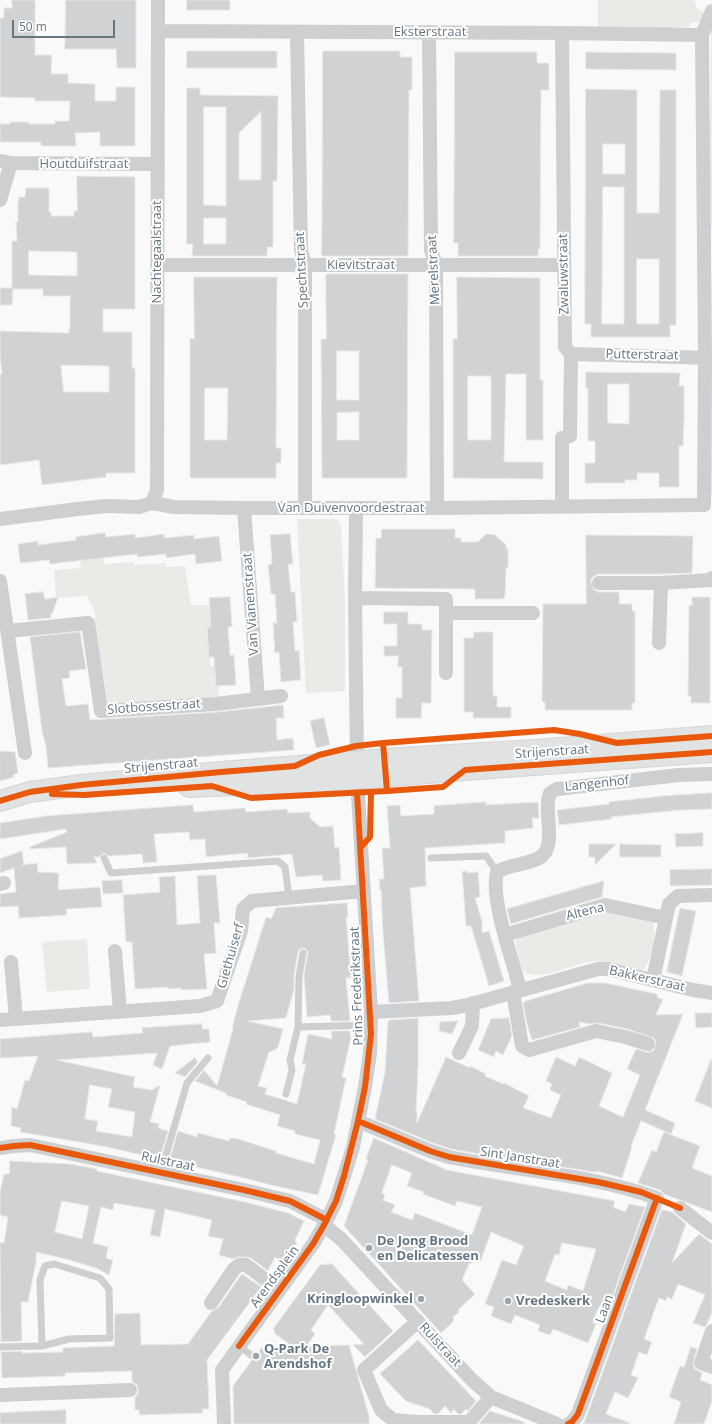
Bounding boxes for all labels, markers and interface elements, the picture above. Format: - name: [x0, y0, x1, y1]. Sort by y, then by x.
- scale bar: [14, 12, 117, 38]
- text: 50 m: [19, 18, 47, 35]
- street label: Eksterstraat: [394, 24, 466, 40]
- street label: Houtduifstraat: [40, 156, 128, 172]
- street label: Nachtegaalstraat: [149, 200, 165, 304]
- street label: Spechtstraat: [292, 231, 312, 309]
- street label: Zwaluwstraat: [555, 233, 573, 315]
- street label: Merelstraat: [424, 235, 444, 305]
- street label: Kievitstraat: [327, 257, 395, 273]
- street label: Putterstraat: [605, 347, 679, 363]
- street label: Van Duivenvoordestraat: [278, 500, 424, 516]
- street label: Van Vianenstraat: [240, 552, 262, 656]
- street label: Slotbossestraat: [107, 696, 201, 718]
- street label: Strijenstraat: [514, 742, 590, 762]
- street label: Strijenstraat: [123, 755, 199, 777]
- street label: Langenhof: [564, 773, 630, 795]
- street label: Altena: [564, 900, 606, 924]
- street label: Giethuiserf: [214, 922, 248, 990]
- street label: Prins Frederikstraat: [347, 926, 367, 1046]
- street label: Bakkerstraat: [608, 963, 686, 995]
- street label: Sint Janstraat: [479, 1144, 561, 1172]
- street label: Rulstraat: [140, 1149, 196, 1175]
- place label: De Jong Brood en Delicatessen: [377, 1233, 479, 1264]
- street label: Arendsplein: [247, 1243, 303, 1311]
- marker: De Jong Brood en Delicatessen: [364, 1243, 374, 1253]
- place label: Kringloopwinkel: [307, 1291, 413, 1307]
- place label: Vredeskerk: [516, 1293, 590, 1309]
- street label: Laan: [593, 1293, 617, 1325]
- marker: Kringloopwinkel: [416, 1294, 426, 1304]
- marker: Vredeskerk: [503, 1296, 513, 1306]
- street label: Rulstraat: [416, 1320, 464, 1370]
- place label: Q-Park De Arendshof: [264, 1341, 331, 1372]
- marker: Q-Park De Arendshof: [251, 1351, 261, 1361]

